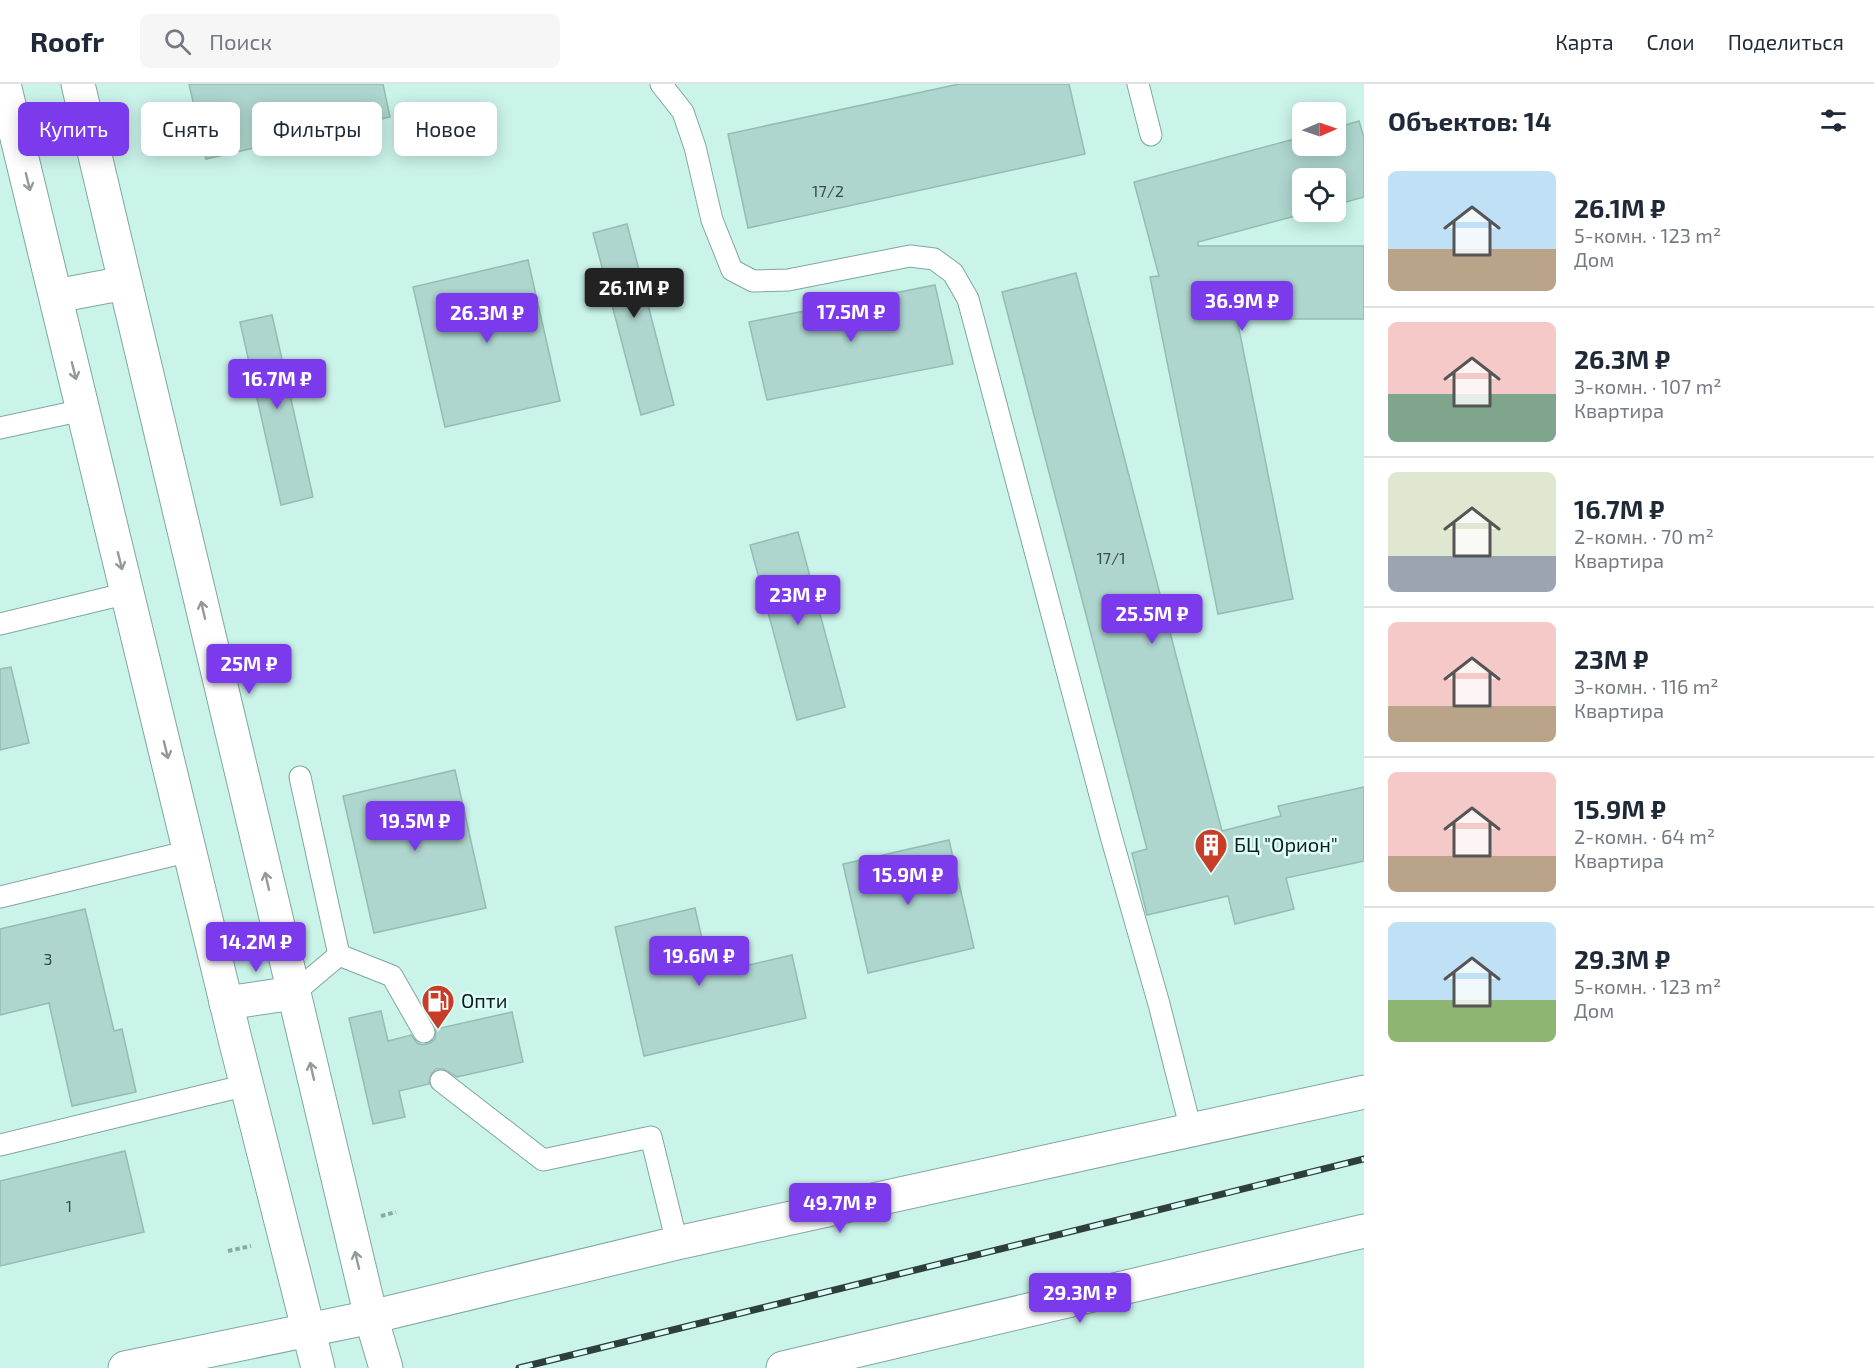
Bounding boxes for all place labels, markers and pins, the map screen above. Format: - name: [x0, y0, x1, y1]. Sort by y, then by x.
- pin: 26.1M ₽: [579, 268, 689, 319]
- pin: 36.9M ₽: [1187, 281, 1297, 332]
- pin: 17.5M ₽: [796, 292, 906, 343]
- pin: 26.3M ₽: [432, 293, 542, 344]
- pin: 16.7M ₽: [222, 359, 332, 410]
- pin: 23M ₽: [756, 575, 840, 626]
- pin: 25.5M ₽: [1097, 594, 1207, 645]
- pin: 25M ₽: [207, 644, 291, 695]
- pin: 19.5M ₽: [360, 801, 470, 852]
- building icon: БЦ "Орион": [1193, 827, 1229, 874]
- place label: БЦ "Орион": [1234, 832, 1338, 856]
- pin: 15.9M ₽: [853, 855, 963, 906]
- pin: 14.2M ₽: [201, 922, 311, 973]
- pin: 19.6M ₽: [644, 936, 754, 987]
- fuel station icon: Опти: [420, 983, 456, 1030]
- place label: Опти: [461, 988, 507, 1012]
- pin: 49.7M ₽: [785, 1183, 895, 1234]
- pin: 29.3M ₽: [1025, 1273, 1135, 1324]

